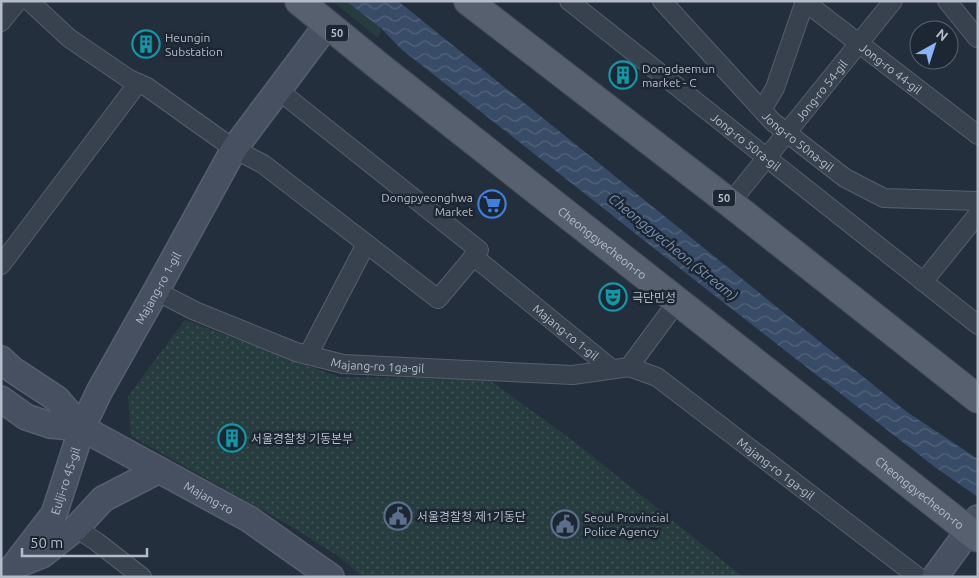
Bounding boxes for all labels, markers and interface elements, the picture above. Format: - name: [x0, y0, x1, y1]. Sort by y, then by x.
- north arrow: [909, 20, 959, 70]
- road number: 50: [326, 24, 348, 42]
- text: N: [933, 25, 951, 44]
- building icon: Heungin Substation: [131, 29, 161, 59]
- place label: Heungin Substation: [165, 31, 223, 58]
- street label: Jong-ro 44-gil: [858, 40, 925, 96]
- street label: Jong-ro 54-gil: [793, 57, 850, 123]
- building icon: Dongdaemun market - C: [608, 60, 638, 90]
- place label: Dongdaemun market - C: [642, 62, 715, 89]
- street label: Jong-ro 50na-gil: [760, 109, 837, 174]
- street label: Jong-ro 50ra-gil: [709, 110, 784, 173]
- supermarket icon: Dongpyeonghwa Market: [477, 189, 507, 219]
- water label: Cheonggyecheon (Stream): [605, 190, 741, 304]
- road number: 50: [713, 190, 735, 207]
- place label: Dongpyeonghwa Market: [381, 191, 473, 218]
- street label: Cheonggyecheon-ro: [556, 204, 650, 281]
- street label: Majang-ro 1-gil: [132, 249, 183, 326]
- theatre icon: 극단민성: [598, 282, 628, 312]
- place label: 극단민성: [632, 291, 676, 304]
- street label: Majang-ro 1-gil: [531, 301, 601, 362]
- street label: Majang-ro 1ga-gil: [330, 355, 425, 374]
- building icon: 서울경찰청 기동본부: [217, 423, 247, 453]
- place label: 서울경찰청 기동본부: [251, 432, 353, 445]
- street label: Majang-ro 1ga-gil: [735, 435, 817, 502]
- street label: Eulji-ro 45-gil: [48, 445, 82, 516]
- street label: Cheonggyecheon-ro: [873, 454, 967, 531]
- street label: Majang-ro: [182, 479, 236, 516]
- public building icon: 서울경찰청 제1기동단: [383, 501, 413, 531]
- public building icon: Seoul Provincial Police Agency: [550, 509, 580, 539]
- place label: 서울경찰청 제1기동단: [417, 510, 526, 523]
- place label: Seoul Provincial Police Agency: [584, 511, 669, 538]
- scale bar: [22, 526, 148, 558]
- text: 50 m: [30, 534, 63, 551]

